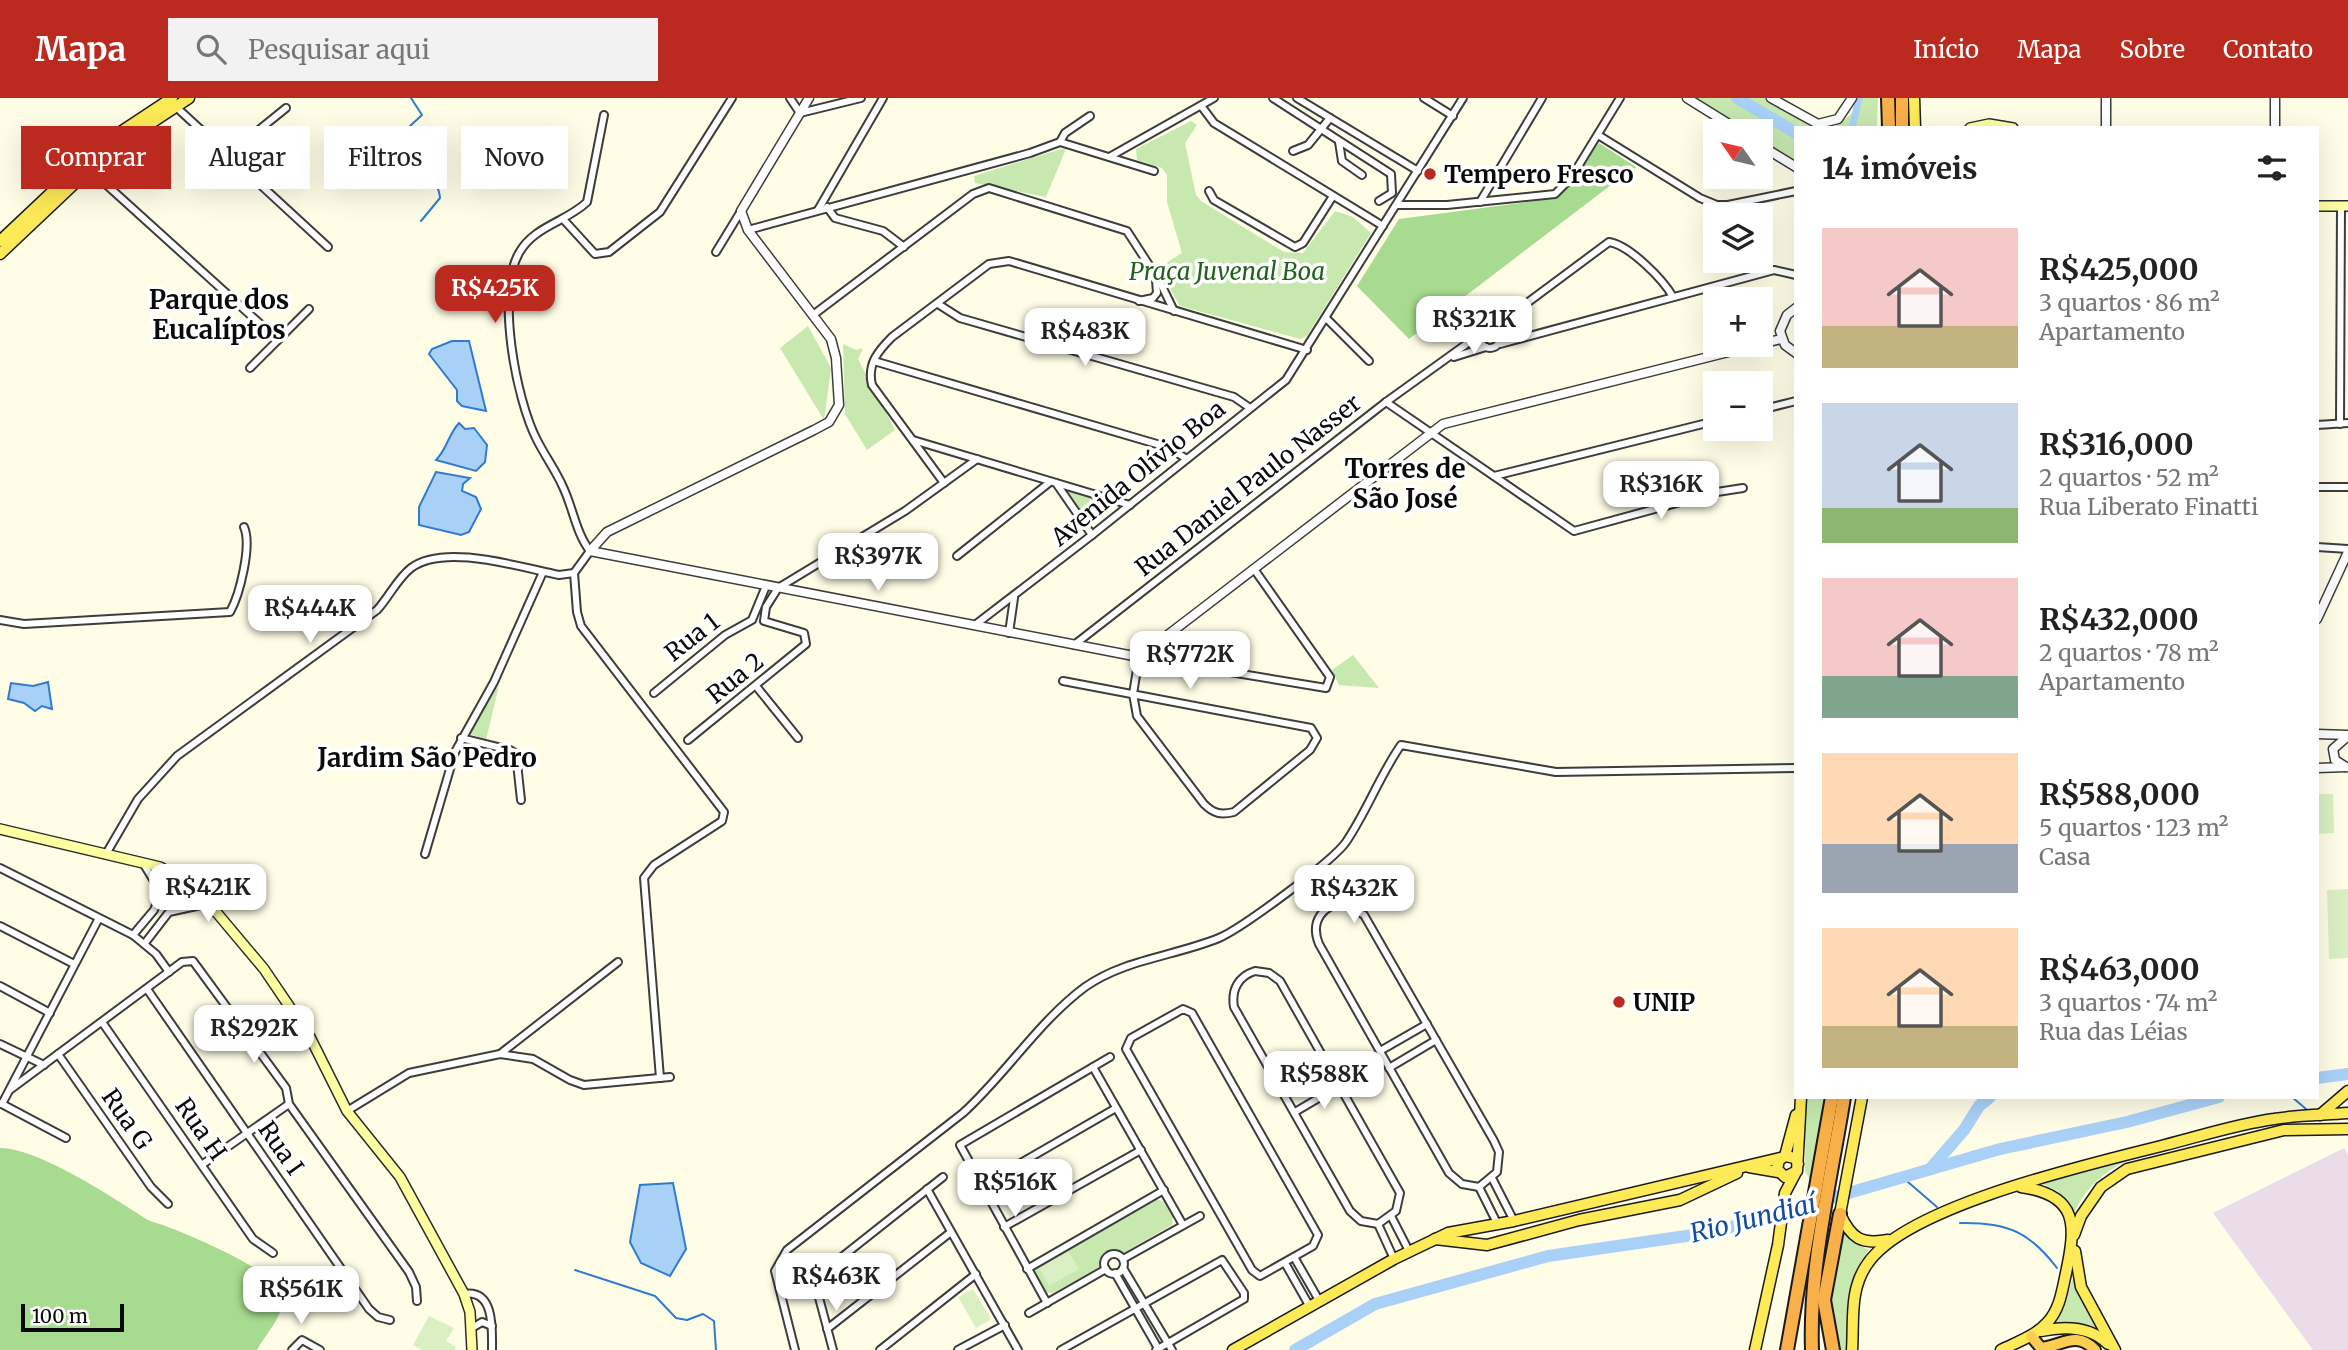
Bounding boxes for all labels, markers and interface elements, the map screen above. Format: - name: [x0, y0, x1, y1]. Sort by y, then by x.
- search box: [168, 18, 658, 81]
- text: Mapa: [35, 29, 126, 70]
- icon: search: [192, 30, 230, 68]
- text: Pesquisar aqui: [248, 33, 430, 66]
- text: Início: [1913, 34, 1979, 65]
- text: Mapa: [2017, 34, 2081, 65]
- text: Sobre: [2119, 34, 2185, 65]
- text: Contato: [2223, 34, 2313, 65]
- north arrow: [1703, 119, 1773, 189]
- map controls: [1703, 119, 1773, 441]
- chip: Comprar: [21, 126, 171, 189]
- chip: Alugar: [185, 126, 310, 189]
- chip: Filtros: [324, 126, 447, 189]
- chip: Novo: [461, 126, 568, 189]
- text: 14 imóveis: [1822, 149, 1978, 187]
- icon: filters: [2253, 149, 2291, 187]
- place label: Tempero Fresco: [1444, 159, 1633, 190]
- marker: Tempero Fresco: [1422, 166, 1438, 182]
- button: layers: [1703, 203, 1773, 273]
- text: R$425,000: [2039, 250, 2199, 288]
- park label: Praça Juvenal Boa: [1129, 256, 1325, 287]
- icon: home: [1878, 256, 1962, 340]
- pin: R$425K: [438, 266, 552, 325]
- text: R$425K: [451, 273, 539, 302]
- district label: Parque dos Eucalíptos: [149, 283, 289, 346]
- button: +: [1703, 287, 1773, 357]
- text: 3 quartos · 86 m²: [2039, 288, 2220, 317]
- pin: R$321K: [1417, 296, 1531, 356]
- text: R$321K: [1432, 304, 1516, 333]
- pin: R$483K: [1028, 308, 1142, 368]
- text: R$483K: [1041, 316, 1129, 345]
- text: Apartamento: [2039, 317, 2185, 346]
- button: −: [1703, 371, 1773, 441]
- street label: Rua Daniel Paulo Nasser: [1129, 387, 1367, 583]
- street label: Avenida Olívio Boa: [1044, 393, 1231, 553]
- text: R$316,000: [2039, 425, 2194, 463]
- icon: home: [1878, 431, 1962, 515]
- district label: Torres de São José: [1344, 452, 1466, 515]
- pin: R$316K: [1604, 462, 1718, 521]
- text: 2 quartos · 52 m²: [2039, 463, 2219, 492]
- text: R$316K: [1619, 469, 1703, 498]
- text: Rua Liberato Finatti: [2039, 492, 2258, 521]
- pin: R$397K: [821, 533, 935, 593]
- text: R$397K: [834, 541, 922, 570]
- pin: R$444K: [253, 586, 367, 645]
- text: R$444K: [264, 593, 356, 622]
- text: R$432,000: [2039, 600, 2199, 638]
- street label: Rua 1: [658, 606, 726, 668]
- icon: home: [1878, 606, 1962, 690]
- pin: R$772K: [1133, 632, 1247, 691]
- text: 2 quartos · 78 m²: [2039, 638, 2219, 667]
- text: R$772K: [1146, 639, 1234, 668]
- street label: Rua 2: [700, 646, 770, 710]
- text: Apartamento: [2039, 667, 2185, 696]
- district label: Jardim São Pedro: [316, 741, 537, 774]
- text: R$588,000: [2039, 775, 2200, 813]
- icon: home: [1878, 781, 1962, 865]
- text: 5 quartos · 123 m²: [2039, 813, 2228, 842]
- text: Casa: [2039, 842, 2091, 871]
- pin: R$421K: [151, 864, 265, 924]
- pin: R$432K: [1297, 866, 1411, 925]
- text: R$421K: [165, 872, 251, 901]
- text: R$432K: [1310, 873, 1398, 902]
- text: R$463,000: [2039, 950, 2200, 988]
- icon: home: [1878, 956, 1962, 1040]
- place label: UNIP: [1633, 987, 1695, 1018]
- text: 3 quartos · 74 m²: [2039, 988, 2217, 1017]
- marker: UNIP: [1611, 994, 1627, 1010]
- pin: R$292K: [197, 1006, 311, 1065]
- text: R$292K: [210, 1013, 298, 1042]
- text: Rua das Léias: [2039, 1017, 2188, 1046]
- pin: R$588K: [1267, 1052, 1381, 1111]
- text: R$588K: [1280, 1059, 1368, 1088]
- street label: Rua G: [95, 1083, 159, 1156]
- street label: Rua H: [168, 1092, 234, 1166]
- street label: Rua I: [251, 1115, 311, 1181]
- pin: R$516K: [958, 1160, 1072, 1219]
- text: R$516K: [973, 1167, 1057, 1196]
- water label: Rio Jundiaí: [1686, 1186, 1822, 1250]
- pin: R$463K: [779, 1254, 893, 1313]
- text: R$463K: [792, 1261, 880, 1290]
- pin: R$561K: [244, 1266, 358, 1326]
- text: R$561K: [259, 1274, 343, 1303]
- scale bar: [21, 1301, 124, 1333]
- text: 100 m: [32, 1304, 88, 1328]

